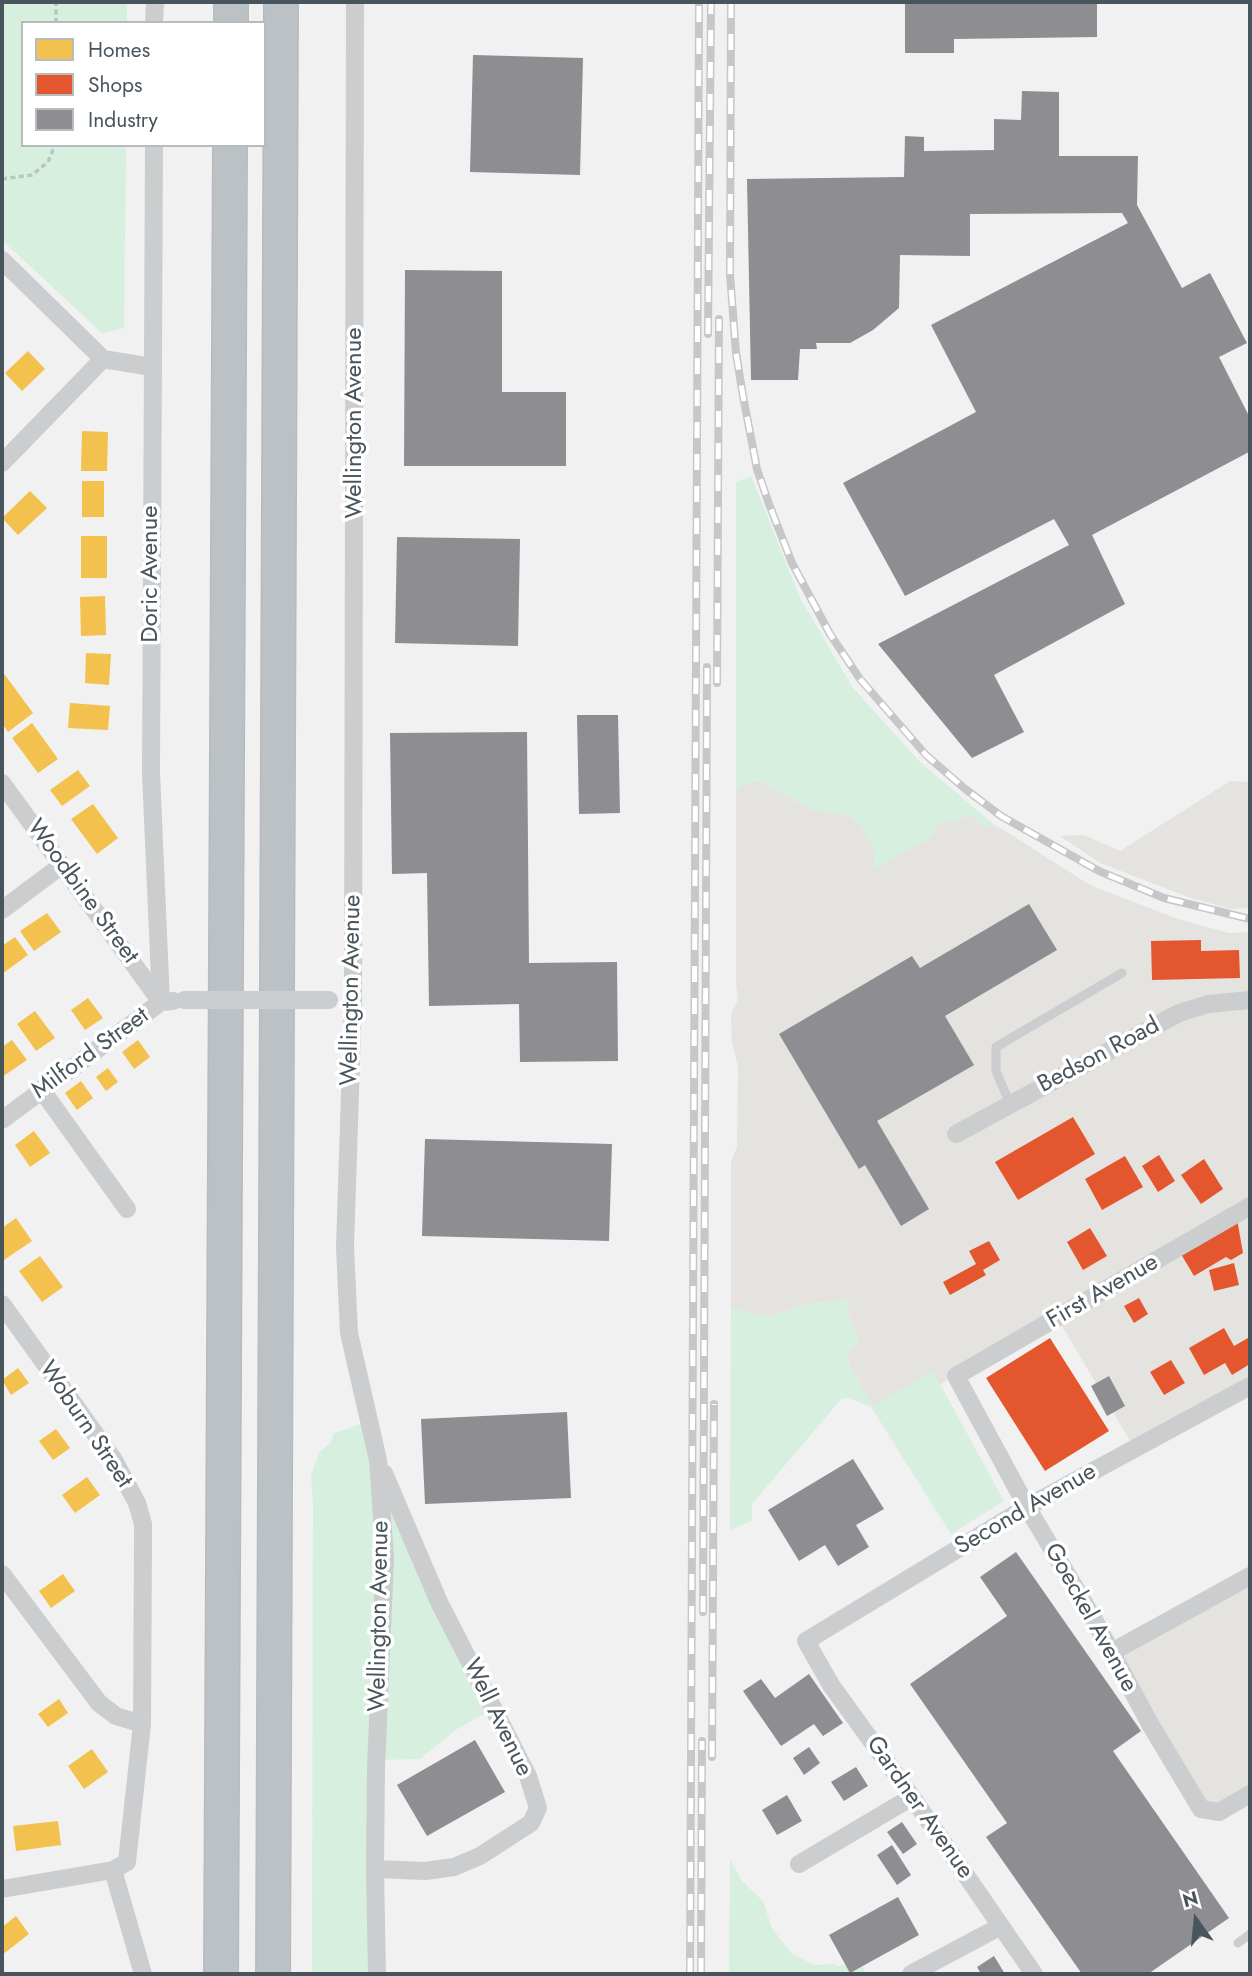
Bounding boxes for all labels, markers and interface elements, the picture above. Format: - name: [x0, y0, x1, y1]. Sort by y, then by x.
- legend: [21, 21, 266, 147]
- text: Homes: [88, 35, 150, 65]
- text: Shops: [88, 70, 142, 100]
- text: Industry: [88, 105, 158, 135]
- street label: Wellington Avenue: [341, 327, 369, 519]
- street label: Doric Avenue: [137, 505, 165, 643]
- street label: Woodbine Street: [20, 814, 144, 970]
- street label: Wellington Avenue: [336, 894, 368, 1086]
- street label: Milford Street: [27, 1002, 155, 1106]
- street label: Bedson Road: [1033, 1012, 1165, 1100]
- street label: First Avenue: [1042, 1249, 1164, 1335]
- street label: Woburn Street: [32, 1356, 138, 1494]
- street label: Second Avenue: [950, 1458, 1102, 1562]
- street label: Wellington Avenue: [364, 1520, 396, 1712]
- street label: Goeckel Avenue: [1037, 1539, 1143, 1697]
- street label: Well Avenue: [456, 1655, 538, 1781]
- street label: Gardner Avenue: [859, 1731, 979, 1885]
- text: N: [1180, 1884, 1201, 1914]
- north arrow: [1161, 1885, 1231, 1955]

